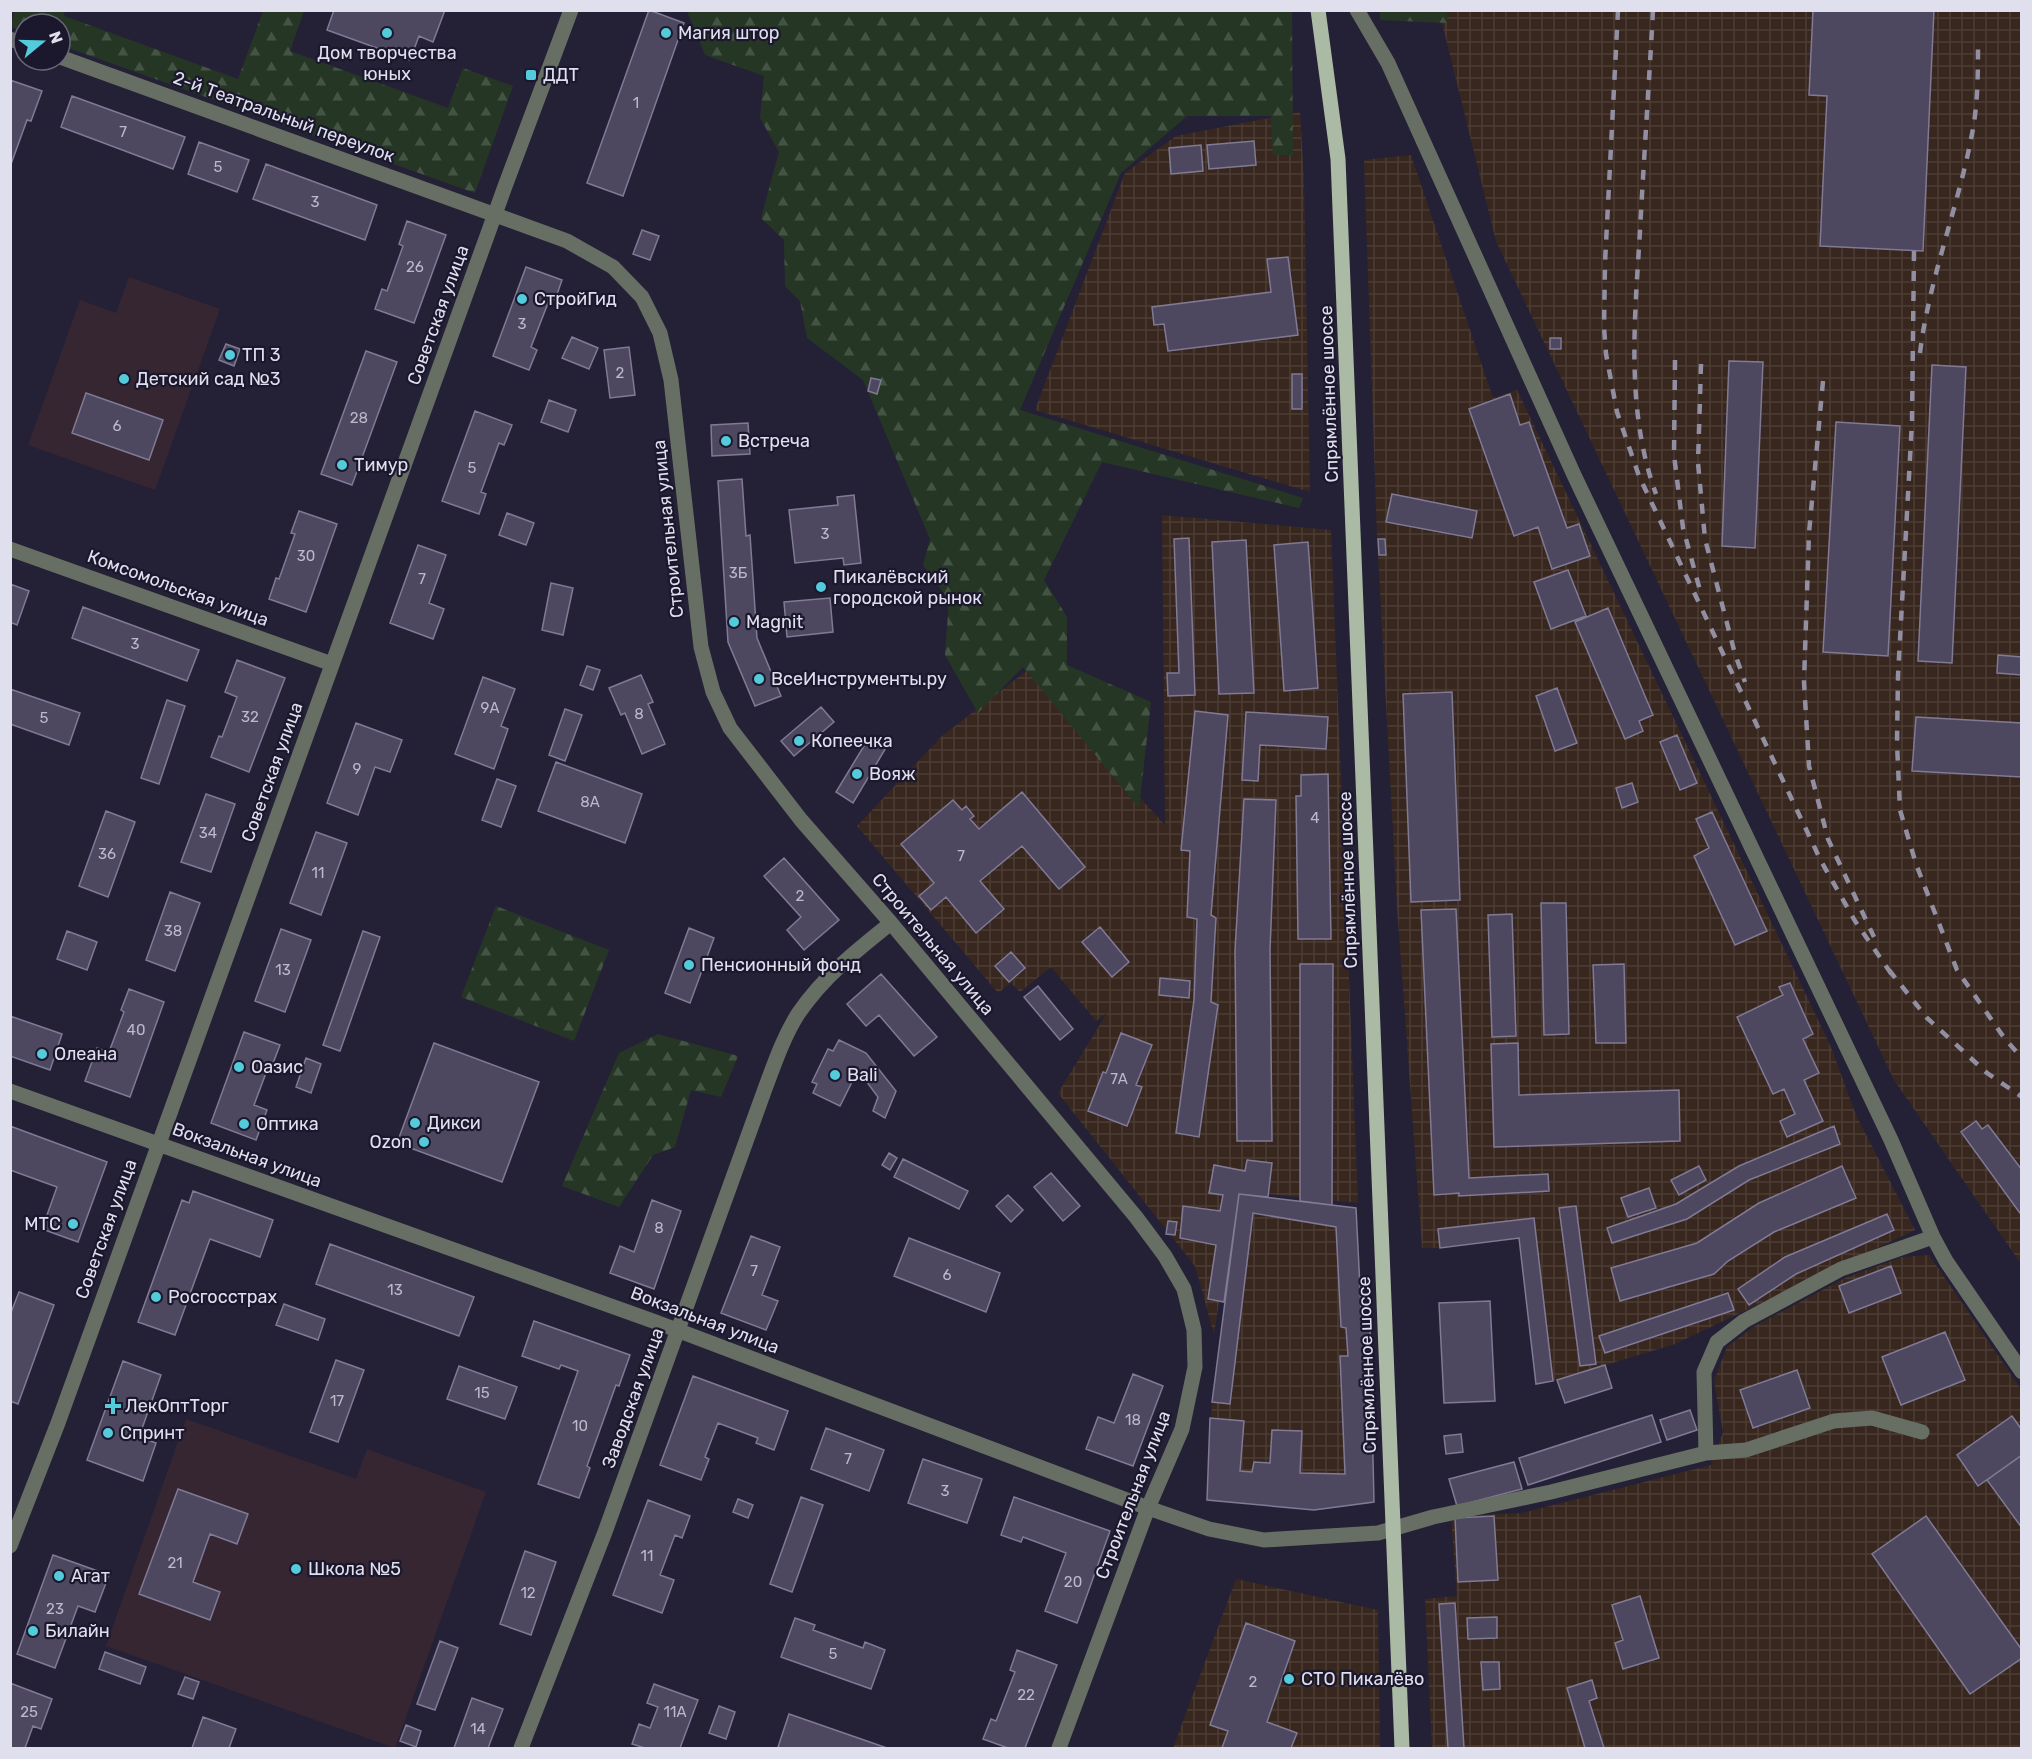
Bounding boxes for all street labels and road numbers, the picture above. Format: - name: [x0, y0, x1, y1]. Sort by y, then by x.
- street label: 2-й Театральный переулок: [170, 67, 398, 167]
- street label: Советская улица: [402, 242, 474, 388]
- street label: Спрямлённое шоссе: [1315, 305, 1343, 483]
- street label: Строительная улица: [648, 439, 688, 619]
- street label: Комсомольская улица: [84, 545, 272, 631]
- street label: Советская улица: [236, 699, 308, 845]
- street label: Спрямлённое шоссе: [1334, 791, 1362, 969]
- street label: Строительная улица: [867, 868, 999, 1020]
- street label: Вокзальная улица: [169, 1118, 325, 1192]
- street label: Советская улица: [70, 1156, 142, 1302]
- street label: Спрямлённое шоссе: [1353, 1276, 1381, 1454]
- street label: Вокзальная улица: [628, 1282, 782, 1358]
- street label: Заводская улица: [597, 1325, 669, 1471]
- street label: Строительная улица: [1091, 1408, 1175, 1582]

